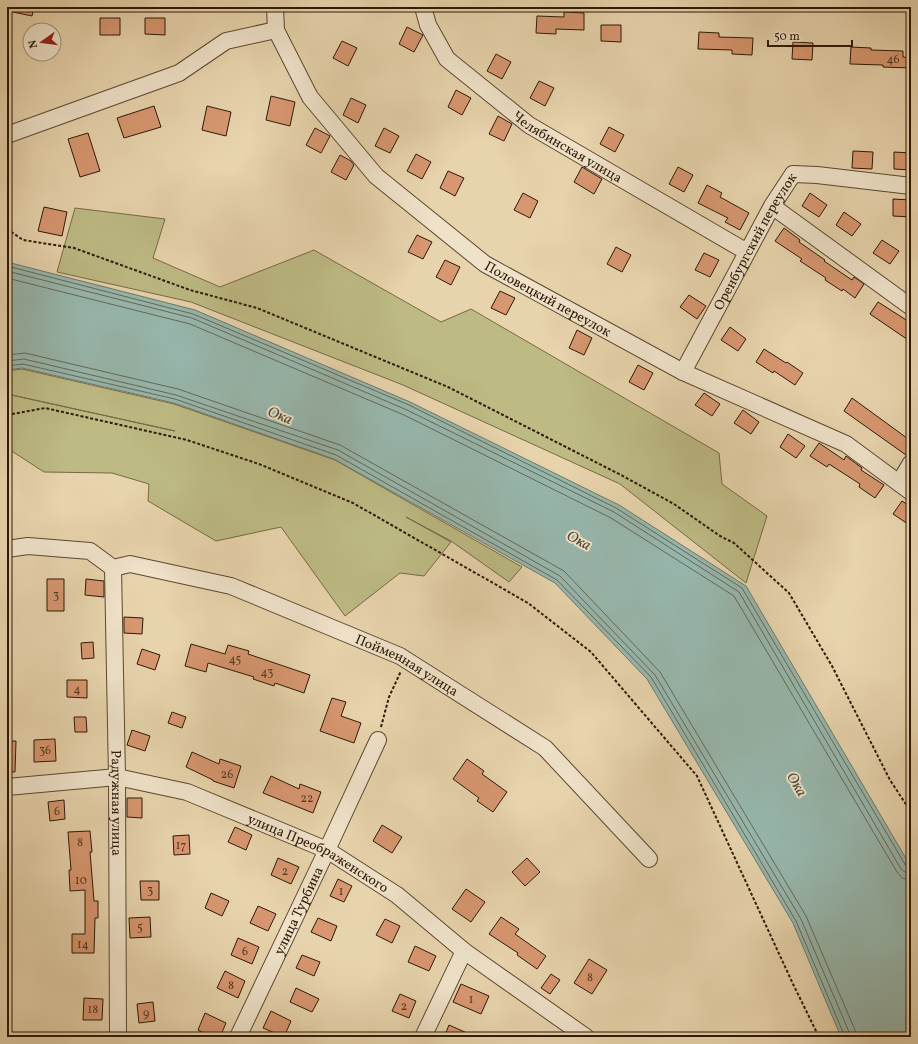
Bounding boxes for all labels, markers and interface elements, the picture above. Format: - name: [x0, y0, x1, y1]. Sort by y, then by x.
- north arrow: [22, 22, 62, 62]
- scale bar: [768, 22, 852, 48]
- text: 50 m: [774, 29, 800, 45]
- text: N: [26, 38, 42, 50]
- house number: 46: [886, 52, 900, 68]
- street label: Челябинская улица: [508, 107, 625, 188]
- street label: Оренбургский переулок: [710, 169, 802, 314]
- street label: Половецкий переулок: [481, 257, 615, 342]
- water label: Ока: [264, 402, 295, 431]
- water label: Ока: [562, 526, 594, 557]
- house number: 3: [53, 588, 59, 604]
- street label: Пойменная улица: [352, 630, 462, 702]
- house number: 45: [229, 652, 242, 668]
- house number: 43: [261, 665, 273, 681]
- house number: 4: [73, 682, 81, 698]
- house number: 36: [39, 743, 51, 759]
- street label: Радужная улица: [105, 750, 125, 856]
- house number: 26: [221, 767, 233, 783]
- water label: Ока: [780, 769, 811, 801]
- house number: 22: [301, 791, 313, 807]
- house number: 6: [54, 804, 60, 820]
- street label: улица Преображенского: [244, 810, 392, 898]
- house number: 8: [77, 835, 83, 851]
- house number: 17: [176, 838, 186, 854]
- street label: улица Турбина: [270, 864, 329, 959]
- house number: 2: [282, 864, 288, 880]
- house number: 10: [75, 873, 87, 889]
- house number: 3: [147, 883, 153, 899]
- house number: 1: [339, 884, 343, 900]
- house number: 5: [137, 920, 143, 936]
- house number: 14: [77, 937, 89, 953]
- house number: 6: [242, 944, 248, 960]
- house number: 8: [587, 970, 593, 986]
- house number: 8: [228, 978, 234, 994]
- house number: 1: [469, 992, 473, 1008]
- house number: 2: [401, 999, 407, 1015]
- house number: 18: [88, 1002, 98, 1018]
- house number: 9: [143, 1006, 149, 1022]

